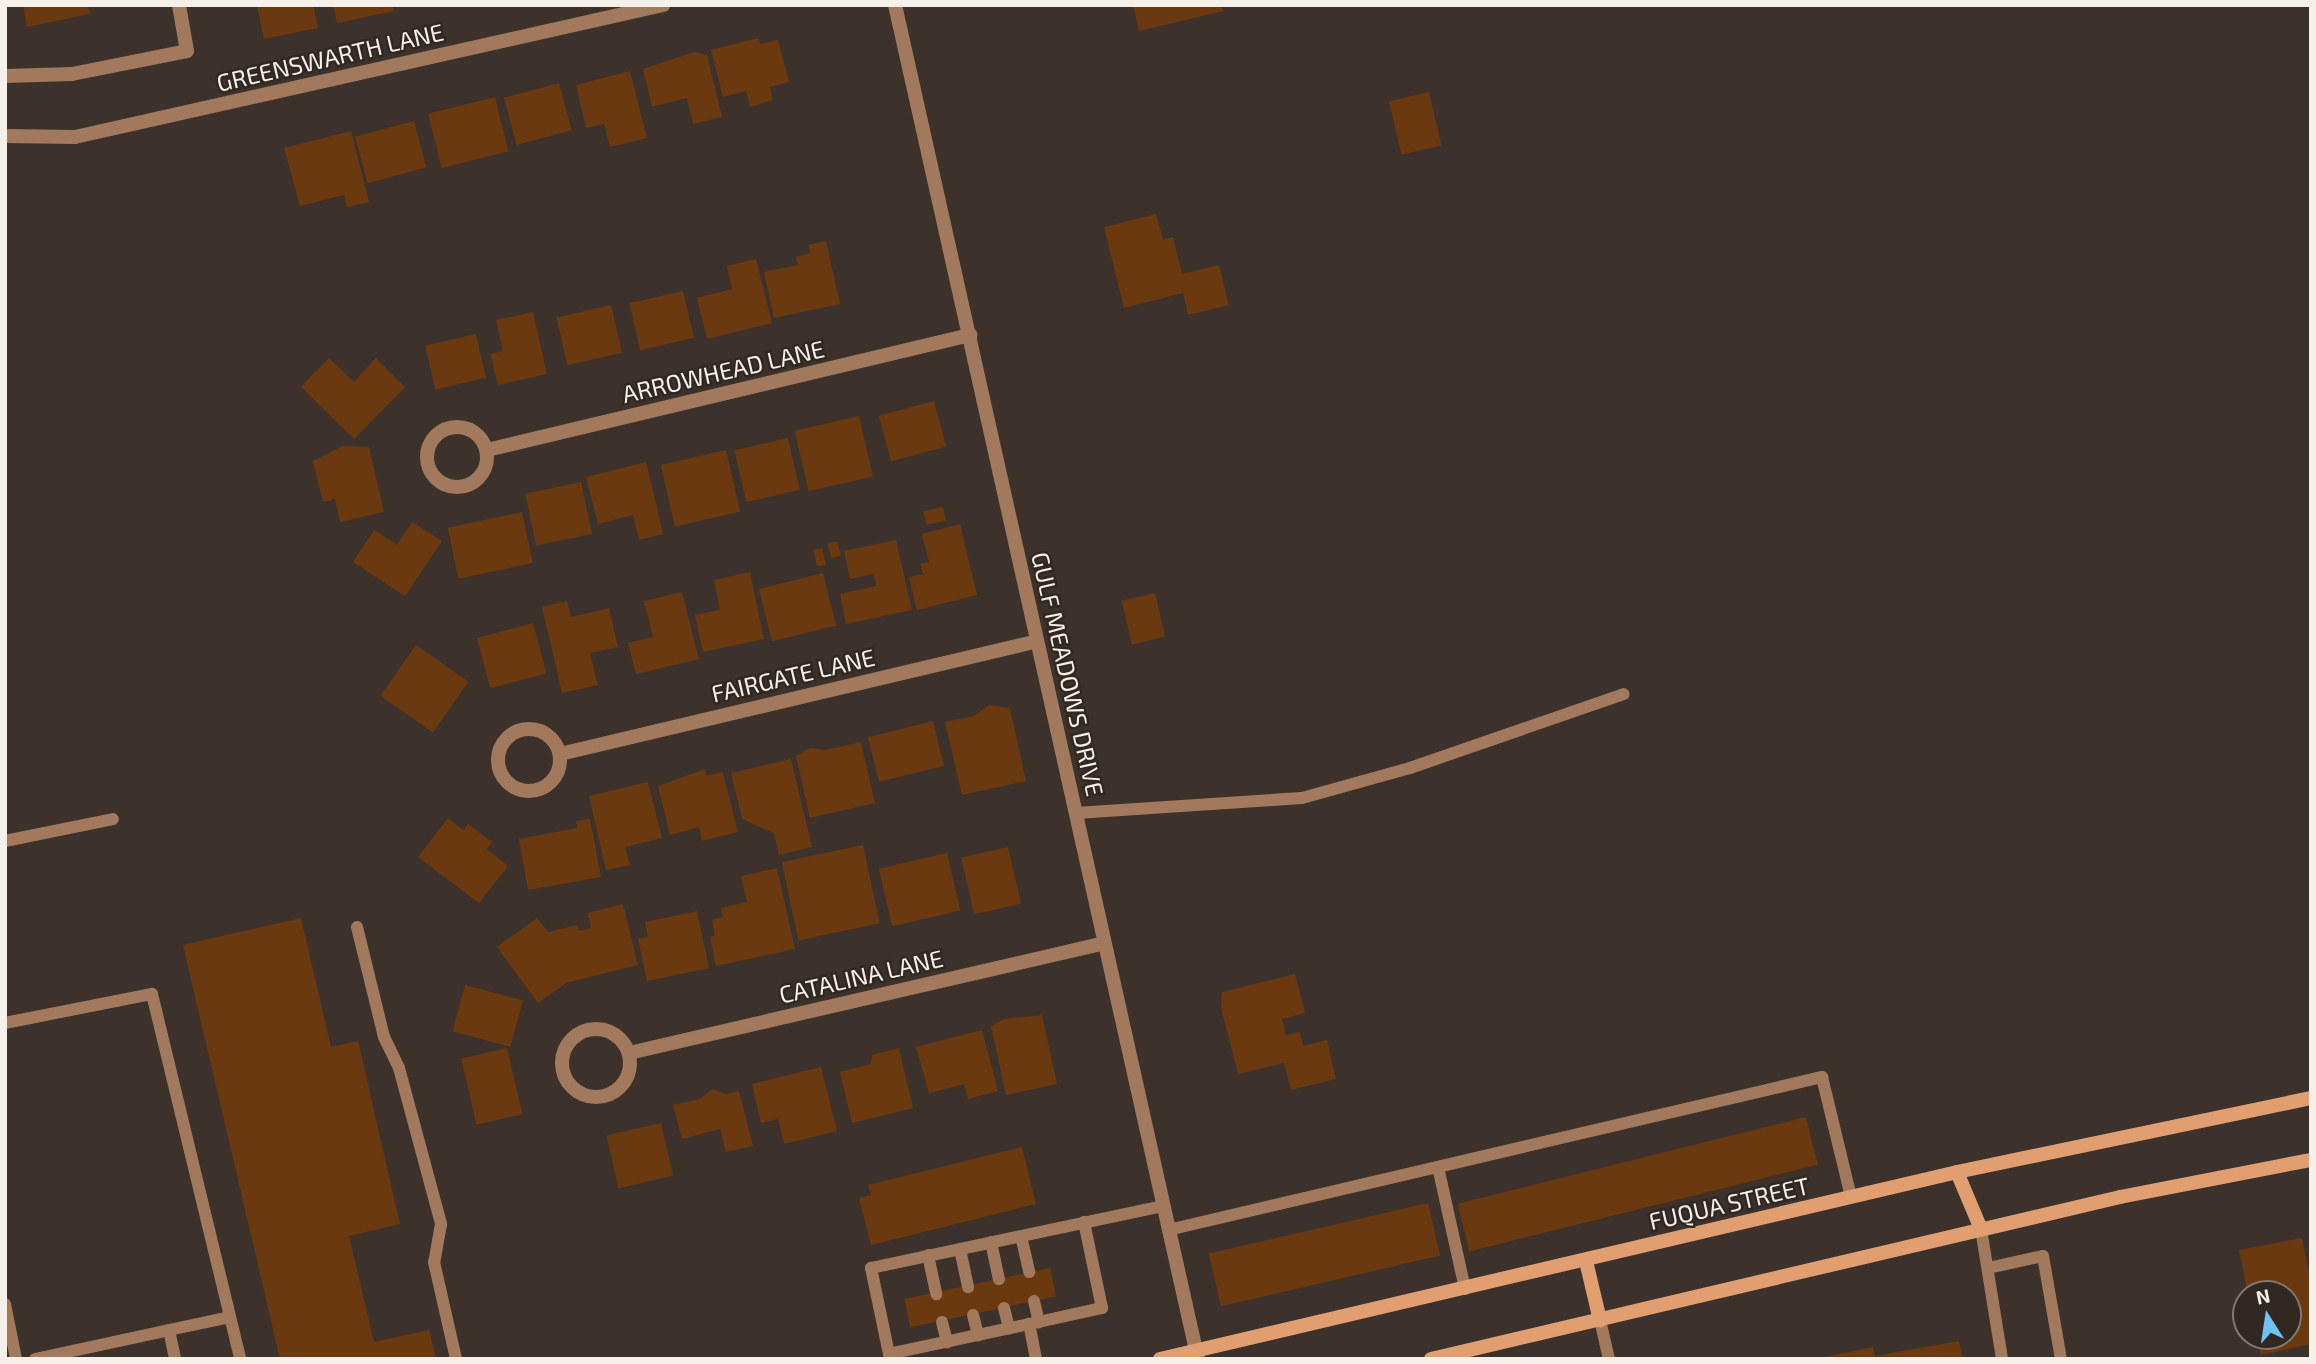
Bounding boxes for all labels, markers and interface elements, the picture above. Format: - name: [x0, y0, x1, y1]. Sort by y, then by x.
- street label: GREENSWARTH LANE: [214, 17, 446, 97]
- street label: ARROWHEAD LANE: [619, 334, 827, 408]
- street label: GULF MEADOWS DRIVE: [1026, 549, 1110, 799]
- street label: FAIRGATE LANE: [709, 642, 877, 708]
- street label: CATALINA LANE: [776, 943, 946, 1009]
- street label: FUQUA STREET: [1646, 1170, 1812, 1236]
- north arrow: [2232, 1280, 2302, 1350]
- text: N: [2254, 1283, 2272, 1309]

